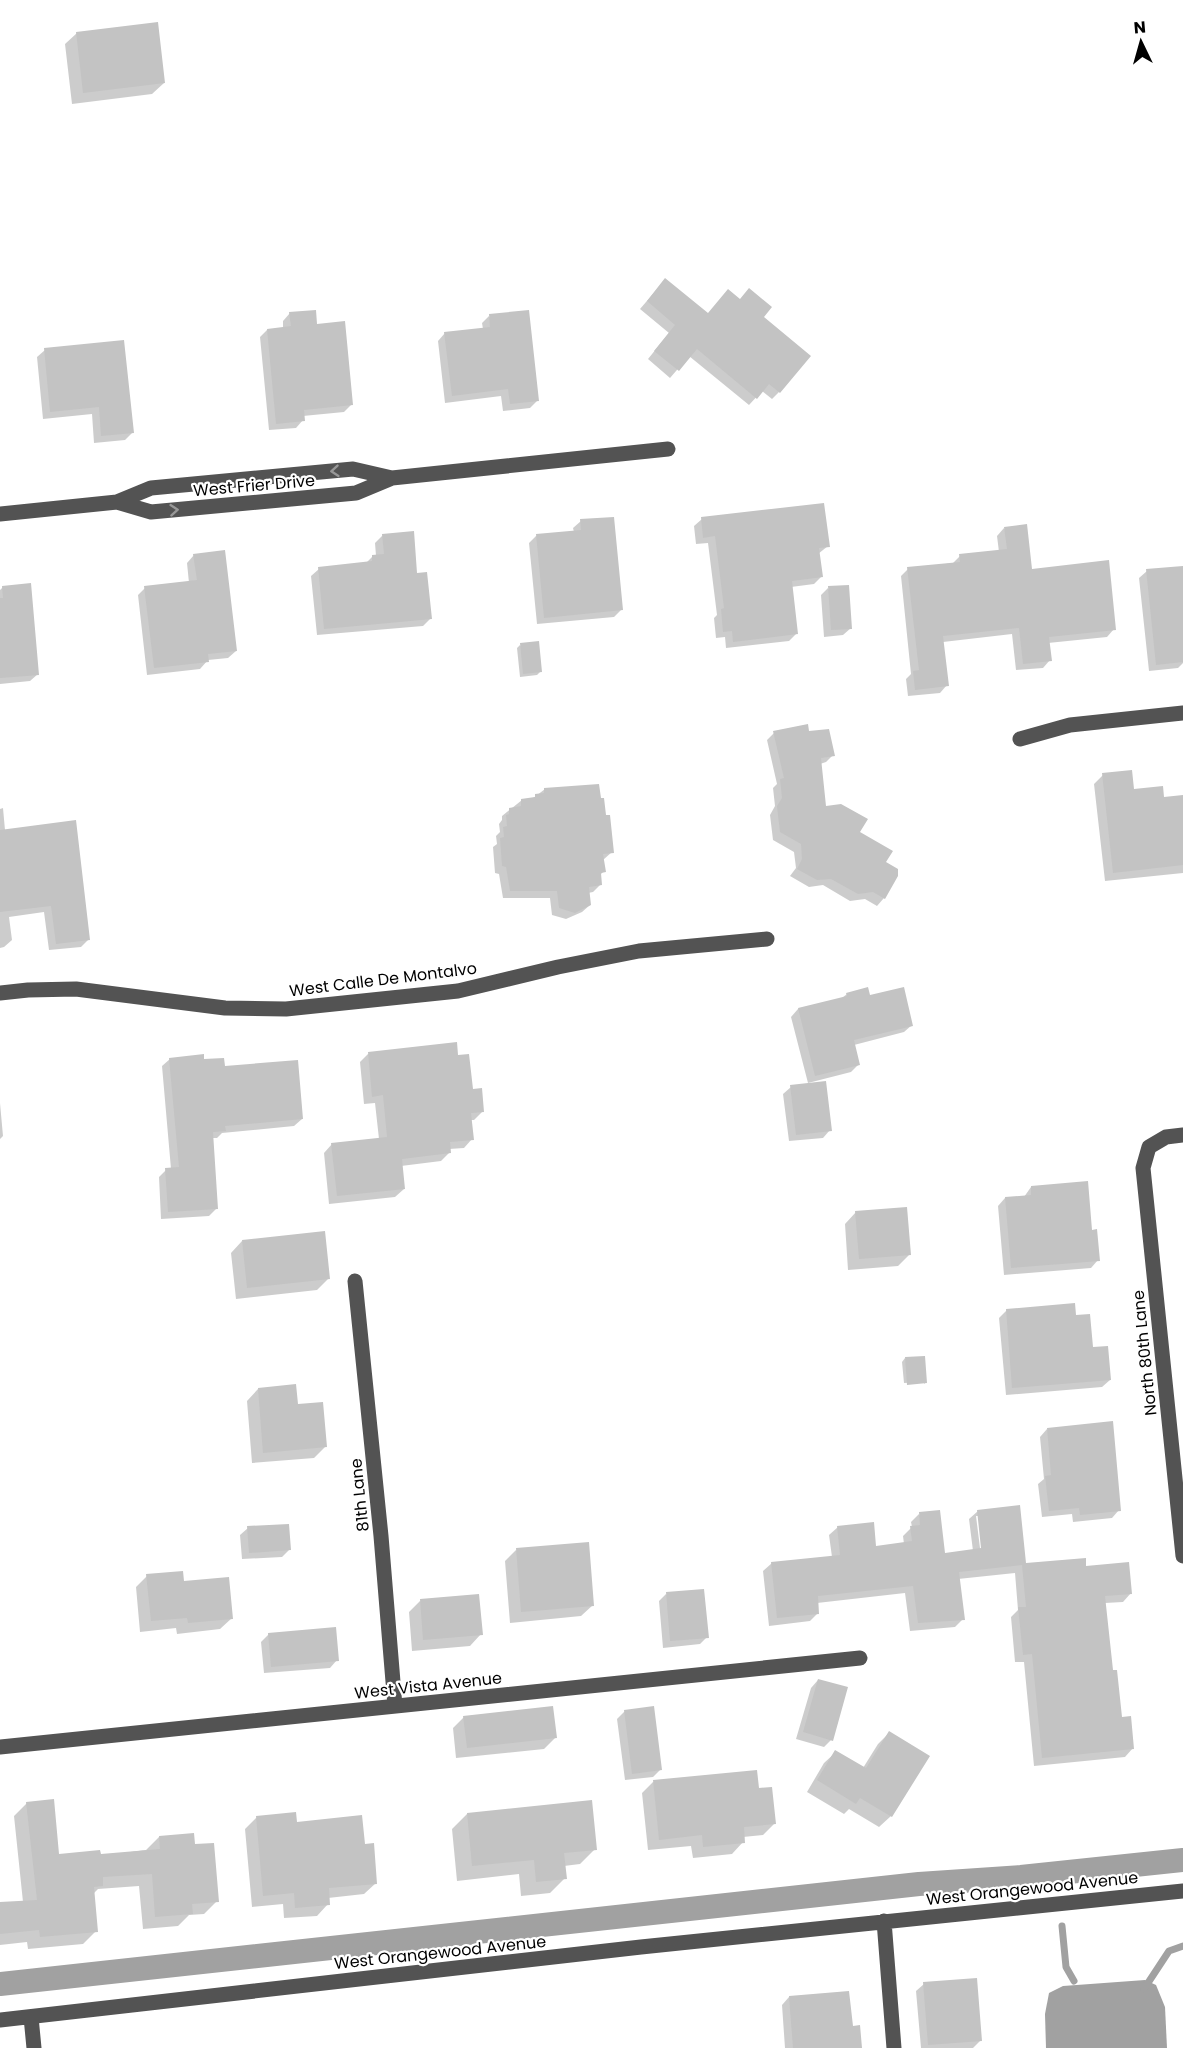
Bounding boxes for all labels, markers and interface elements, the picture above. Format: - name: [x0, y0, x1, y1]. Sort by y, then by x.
- north arrow: [1111, 12, 1171, 72]
- text: N: [1133, 16, 1147, 40]
- one-way arrow: [330, 464, 339, 477]
- street label: West Frier Drive: [192, 469, 316, 502]
- one-way arrow: [169, 504, 178, 517]
- street label: West Calle De Montalvo: [288, 957, 478, 1002]
- street label: North 80th Lane: [1126, 1289, 1163, 1417]
- street label: 81th Lane: [344, 1457, 375, 1533]
- street label: West Vista Avenue: [353, 1666, 503, 1705]
- street label: West Orangewood Avenue: [925, 1866, 1139, 1911]
- street label: West Orangewood Avenue: [333, 1930, 547, 1975]

